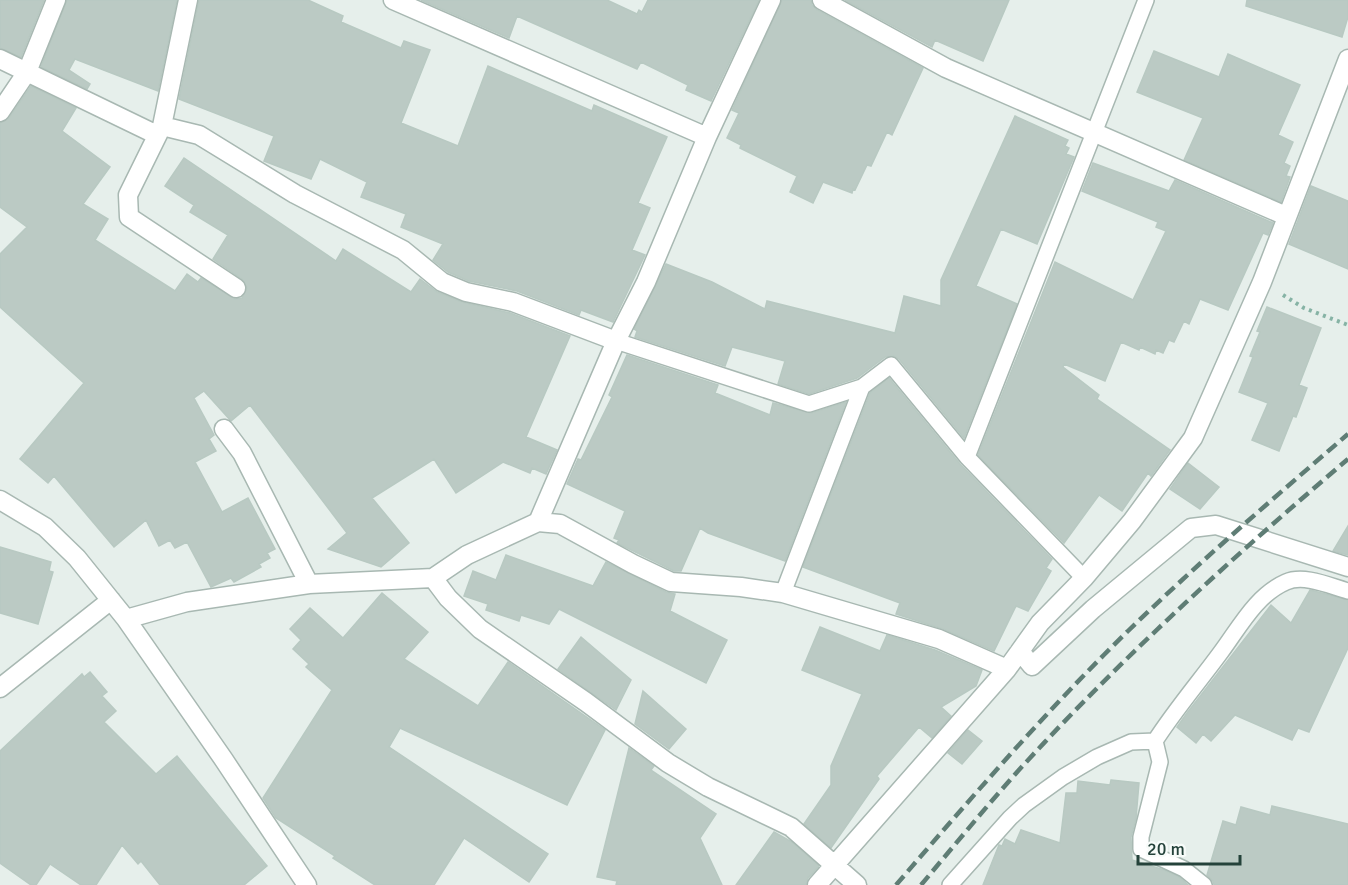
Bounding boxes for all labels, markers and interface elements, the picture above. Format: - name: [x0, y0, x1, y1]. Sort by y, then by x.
- scale bar: [1138, 828, 1240, 866]
- text: 20 m: [1147, 838, 1185, 860]

